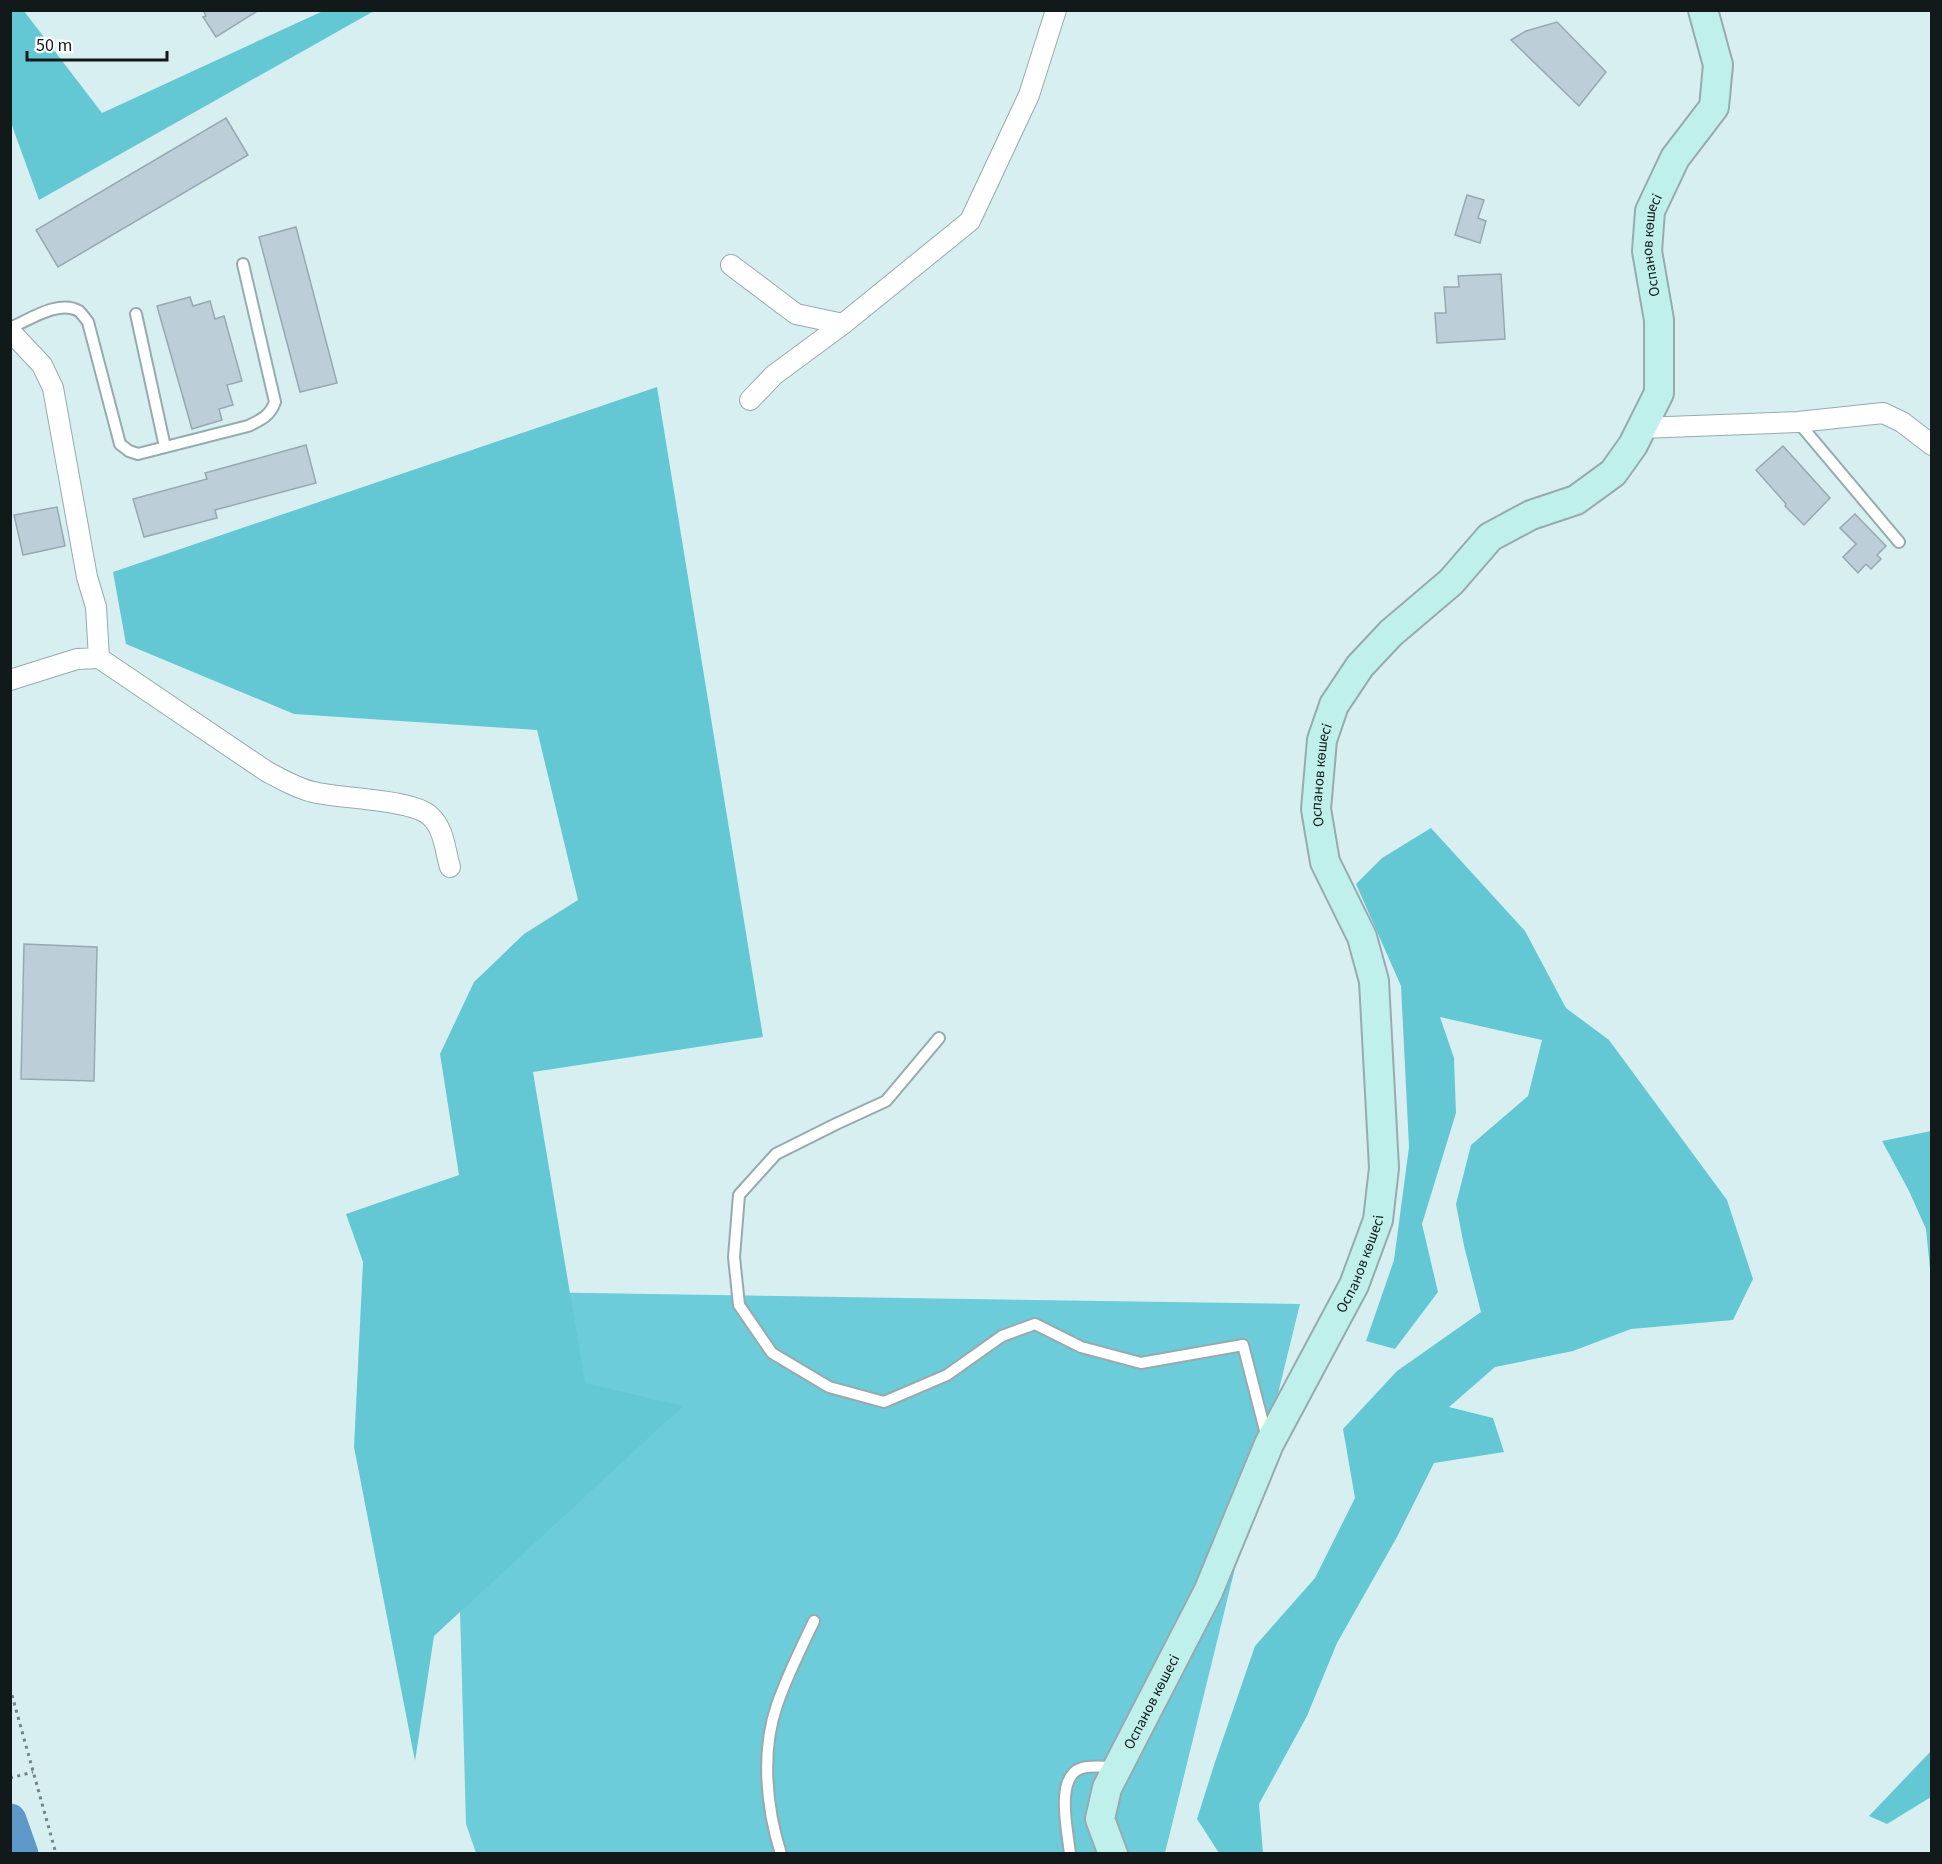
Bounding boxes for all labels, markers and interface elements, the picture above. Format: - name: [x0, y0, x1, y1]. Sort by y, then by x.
- scale bar: [27, 24, 166, 62]
- text: 50 m: [36, 33, 72, 58]
- street label: Оспанов көшесі: [1636, 190, 1667, 298]
- street label: Оспанов көшесі: [1305, 720, 1337, 829]
- street label: Оспанов көшесі: [1330, 1214, 1389, 1317]
- street label: Оспанов көшесі: [1118, 1651, 1185, 1753]

